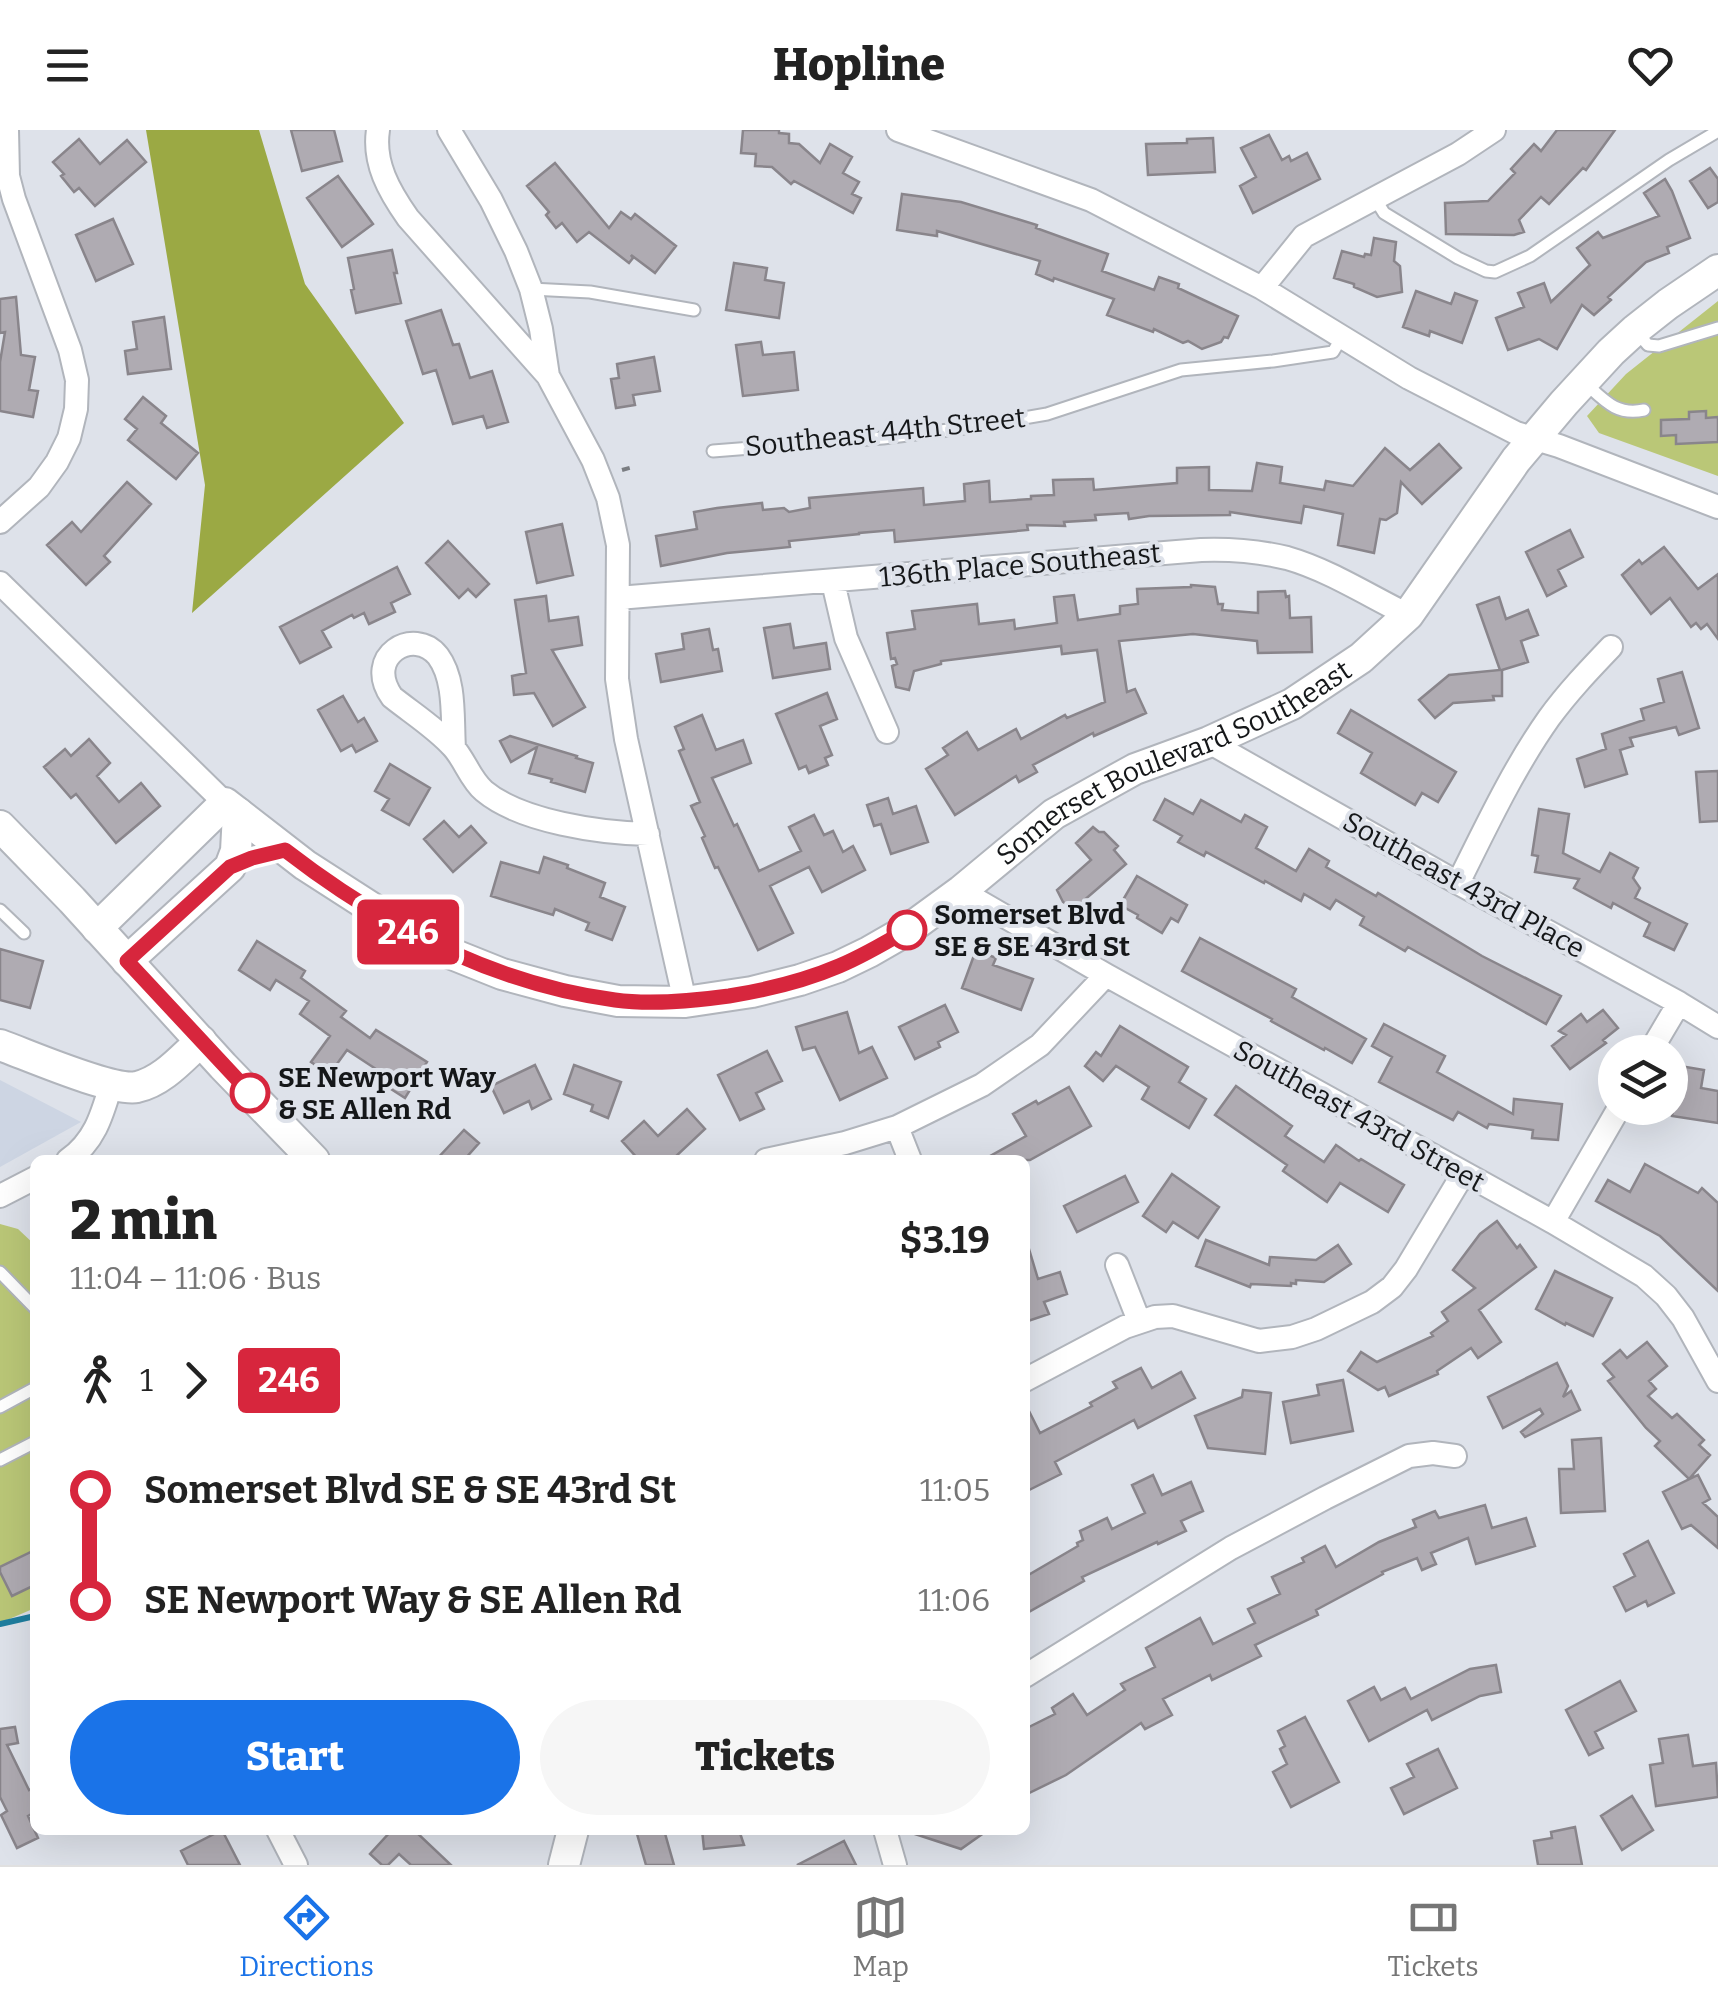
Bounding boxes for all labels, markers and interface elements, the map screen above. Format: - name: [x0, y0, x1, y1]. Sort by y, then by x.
- icon: menu: [40, 38, 95, 93]
- text: Hopline: [773, 38, 945, 92]
- icon: heart: [1623, 38, 1678, 93]
- street label: Southeast 44th Street: [743, 401, 1027, 463]
- street label: 136th Place Southeast: [878, 536, 1162, 594]
- street label: Somerset Boulevard Southeast: [989, 653, 1357, 872]
- street label: Southeast 43rd Place: [1337, 805, 1591, 965]
- place label: Somerset Blvd SE & SE 43rd St: [934, 898, 1130, 963]
- line badge: 246: [350, 900, 466, 964]
- text: 246: [377, 911, 439, 953]
- marker: Somerset Blvd SE & SE 43rd St: [888, 911, 926, 949]
- street label: Southeast 43rd Street: [1228, 1033, 1490, 1199]
- map controls: [1598, 1035, 1688, 1125]
- button: layers: [1598, 1035, 1688, 1125]
- place label: SE Newport Way & SE Allen Rd: [278, 1061, 496, 1126]
- marker: SE Newport Way & SE Allen Rd: [231, 1074, 269, 1112]
- text: 2 min: [70, 1188, 217, 1254]
- text: $3.19: [900, 1217, 990, 1263]
- text: 11:04 – 11:06 · Bus: [70, 1259, 321, 1297]
- icon: walk: [70, 1353, 125, 1408]
- icon: forward: [168, 1353, 223, 1408]
- text: 246: [258, 1359, 320, 1401]
- text: 1: [140, 1361, 153, 1399]
- text: Somerset Blvd SE & SE 43rd St: [144, 1467, 676, 1513]
- text: 11:05: [920, 1471, 990, 1509]
- text: SE Newport Way & SE Allen Rd: [144, 1577, 682, 1623]
- text: 11:06: [918, 1581, 990, 1619]
- button: Start: [70, 1700, 520, 1815]
- button: Tickets: [540, 1700, 990, 1815]
- tab: Directions: [239, 1890, 374, 1983]
- tab: Map: [852, 1890, 909, 1983]
- tab: Tickets: [1387, 1890, 1479, 1983]

